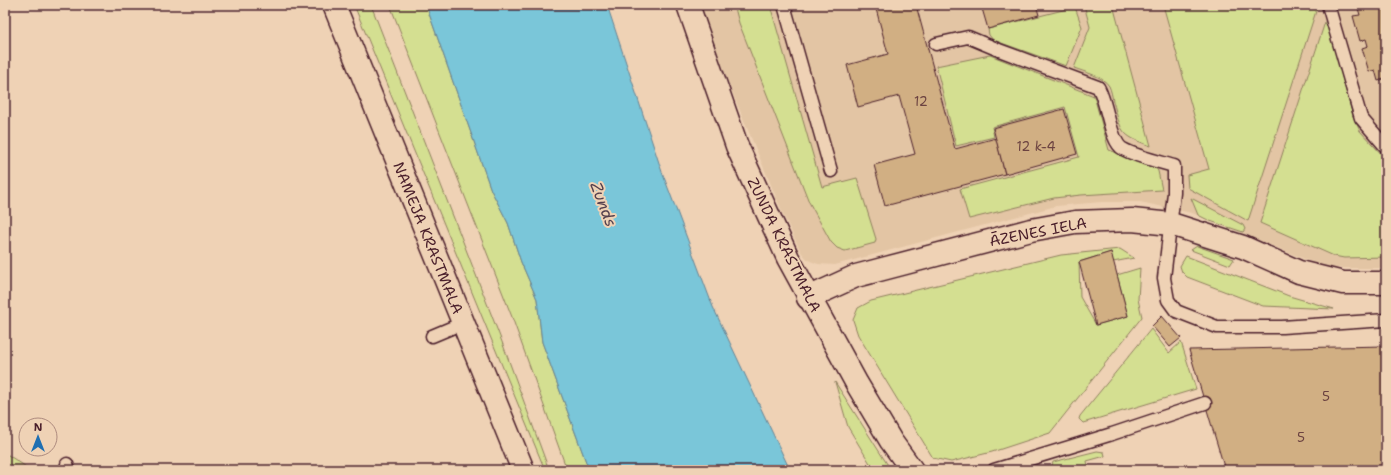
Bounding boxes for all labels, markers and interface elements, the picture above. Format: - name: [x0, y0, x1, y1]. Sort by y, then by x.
- house number: 12: [914, 93, 928, 110]
- house number: 12 k-4: [1016, 138, 1056, 155]
- street label: NAMEJA KRASTMALA: [388, 159, 468, 317]
- street label: ZUNDA KRASTMALA: [743, 174, 825, 316]
- water label: Zunds: [585, 179, 622, 230]
- street label: ĀZENES IELA: [988, 213, 1088, 251]
- house number: 5: [1322, 388, 1330, 405]
- north arrow: [18, 417, 58, 457]
- text: N: [34, 420, 43, 435]
- house number: 5: [1297, 429, 1305, 446]

